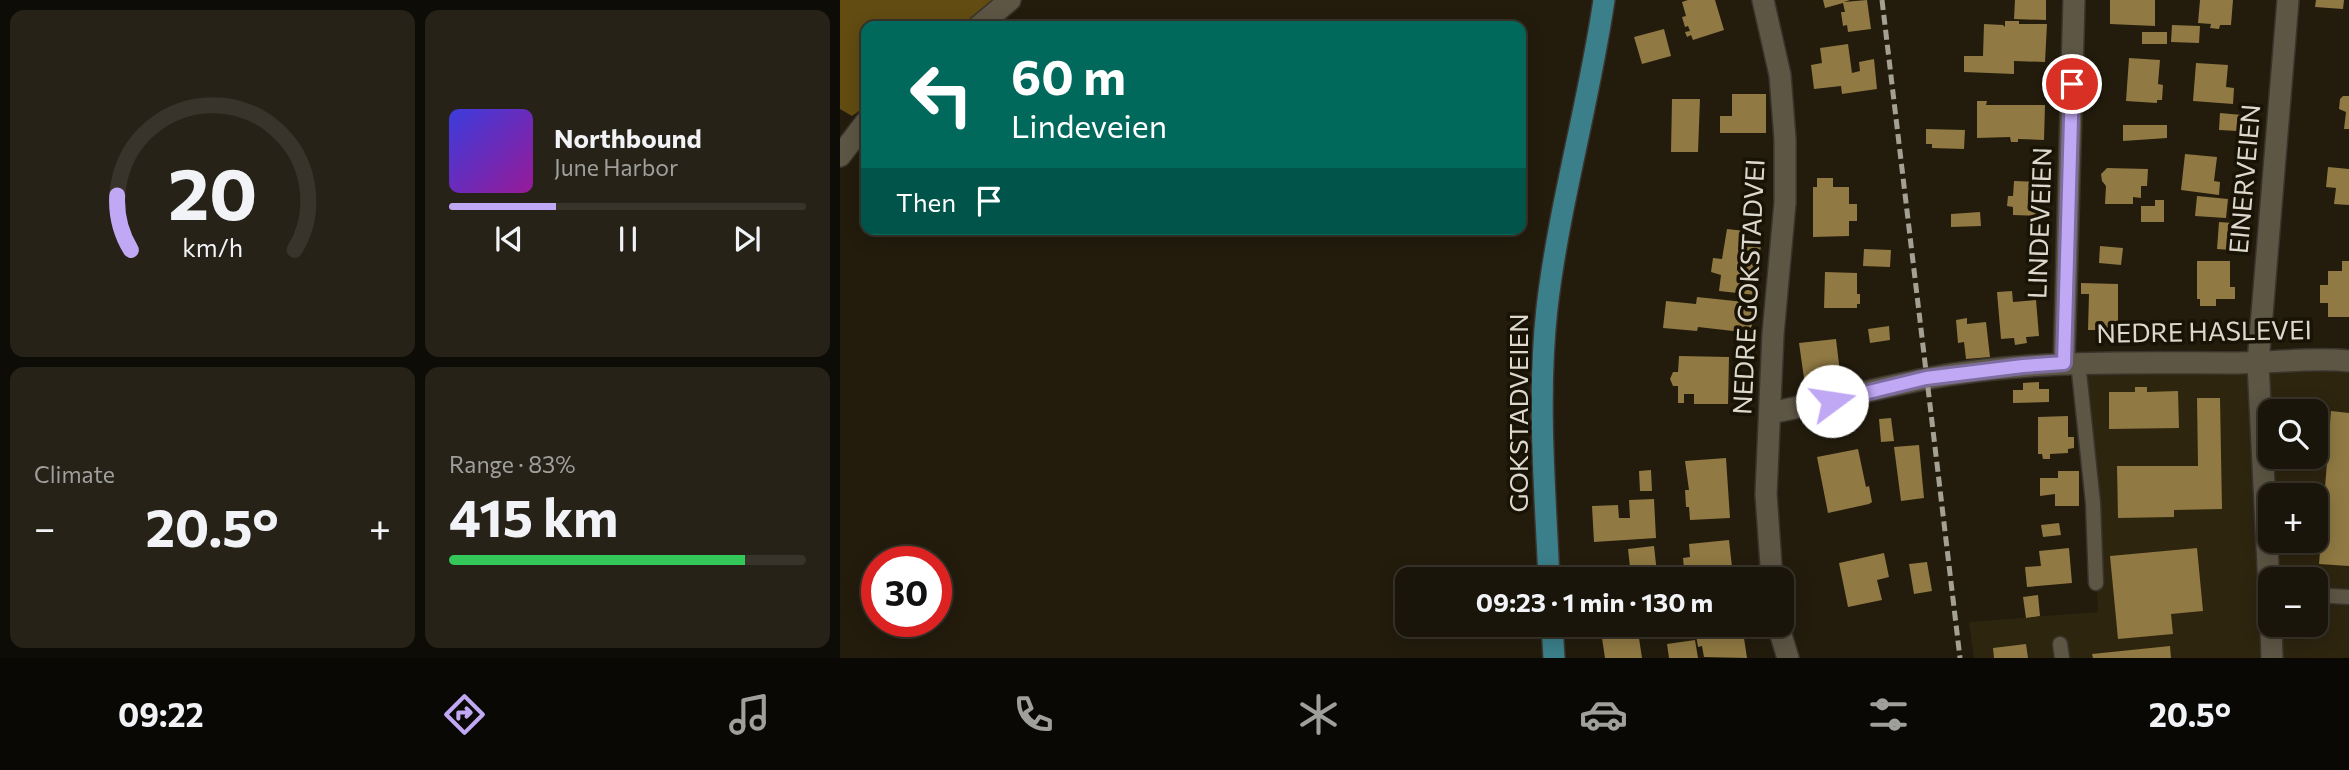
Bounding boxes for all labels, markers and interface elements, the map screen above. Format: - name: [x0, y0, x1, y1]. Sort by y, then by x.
- text: 60 m: [1011, 45, 1126, 105]
- icon: left: [896, 49, 987, 140]
- pin: [2042, 54, 2102, 114]
- icon: arrive: [2053, 65, 2091, 103]
- street label: EINERVEIEN: [2222, 103, 2265, 255]
- text: Lindeveien: [1011, 105, 1167, 145]
- text: Northbound: [554, 122, 702, 153]
- text: 20: [168, 146, 257, 235]
- street label: LINDEVEIEN: [2020, 146, 2057, 299]
- text: June Harbor: [554, 153, 678, 181]
- street label: NEDRE GOKSTADVEI: [1725, 158, 1770, 416]
- icon: arrive: [970, 182, 1008, 220]
- text: Then: [896, 186, 956, 217]
- icon: previous: [490, 220, 528, 258]
- icon: pause: [609, 220, 647, 258]
- icon: next: [728, 220, 766, 258]
- text: km/h: [182, 232, 243, 262]
- street label: GOKSTADVEIEN: [1502, 313, 1533, 513]
- street label: NEDRE HASLEVEI: [2096, 313, 2312, 348]
- position arrow: [1795, 364, 1869, 438]
- map controls: [2258, 399, 2328, 637]
- button: search: [2258, 399, 2328, 469]
- text: Range · 83%: [449, 450, 575, 478]
- text: Climate: [34, 460, 115, 488]
- button: +: [2258, 483, 2328, 553]
- text: 415 km: [449, 484, 618, 548]
- text: 20.5°: [145, 494, 279, 558]
- text: −: [34, 503, 56, 550]
- text: +: [369, 503, 391, 550]
- speed limit sign: 30: [861, 546, 952, 637]
- button: −: [2258, 567, 2328, 637]
- text: 09:23 · 1 min · 130 m: [1476, 586, 1713, 617]
- icon: directions: [440, 690, 489, 739]
- icon: music: [725, 690, 774, 739]
- icon: phone: [1009, 690, 1058, 739]
- icon: climate: [1294, 690, 1343, 739]
- icon: car: [1579, 690, 1628, 739]
- icon: filters: [1864, 690, 1913, 739]
- text: 09:22: [118, 694, 204, 734]
- text: 20.5°: [2149, 694, 2231, 734]

